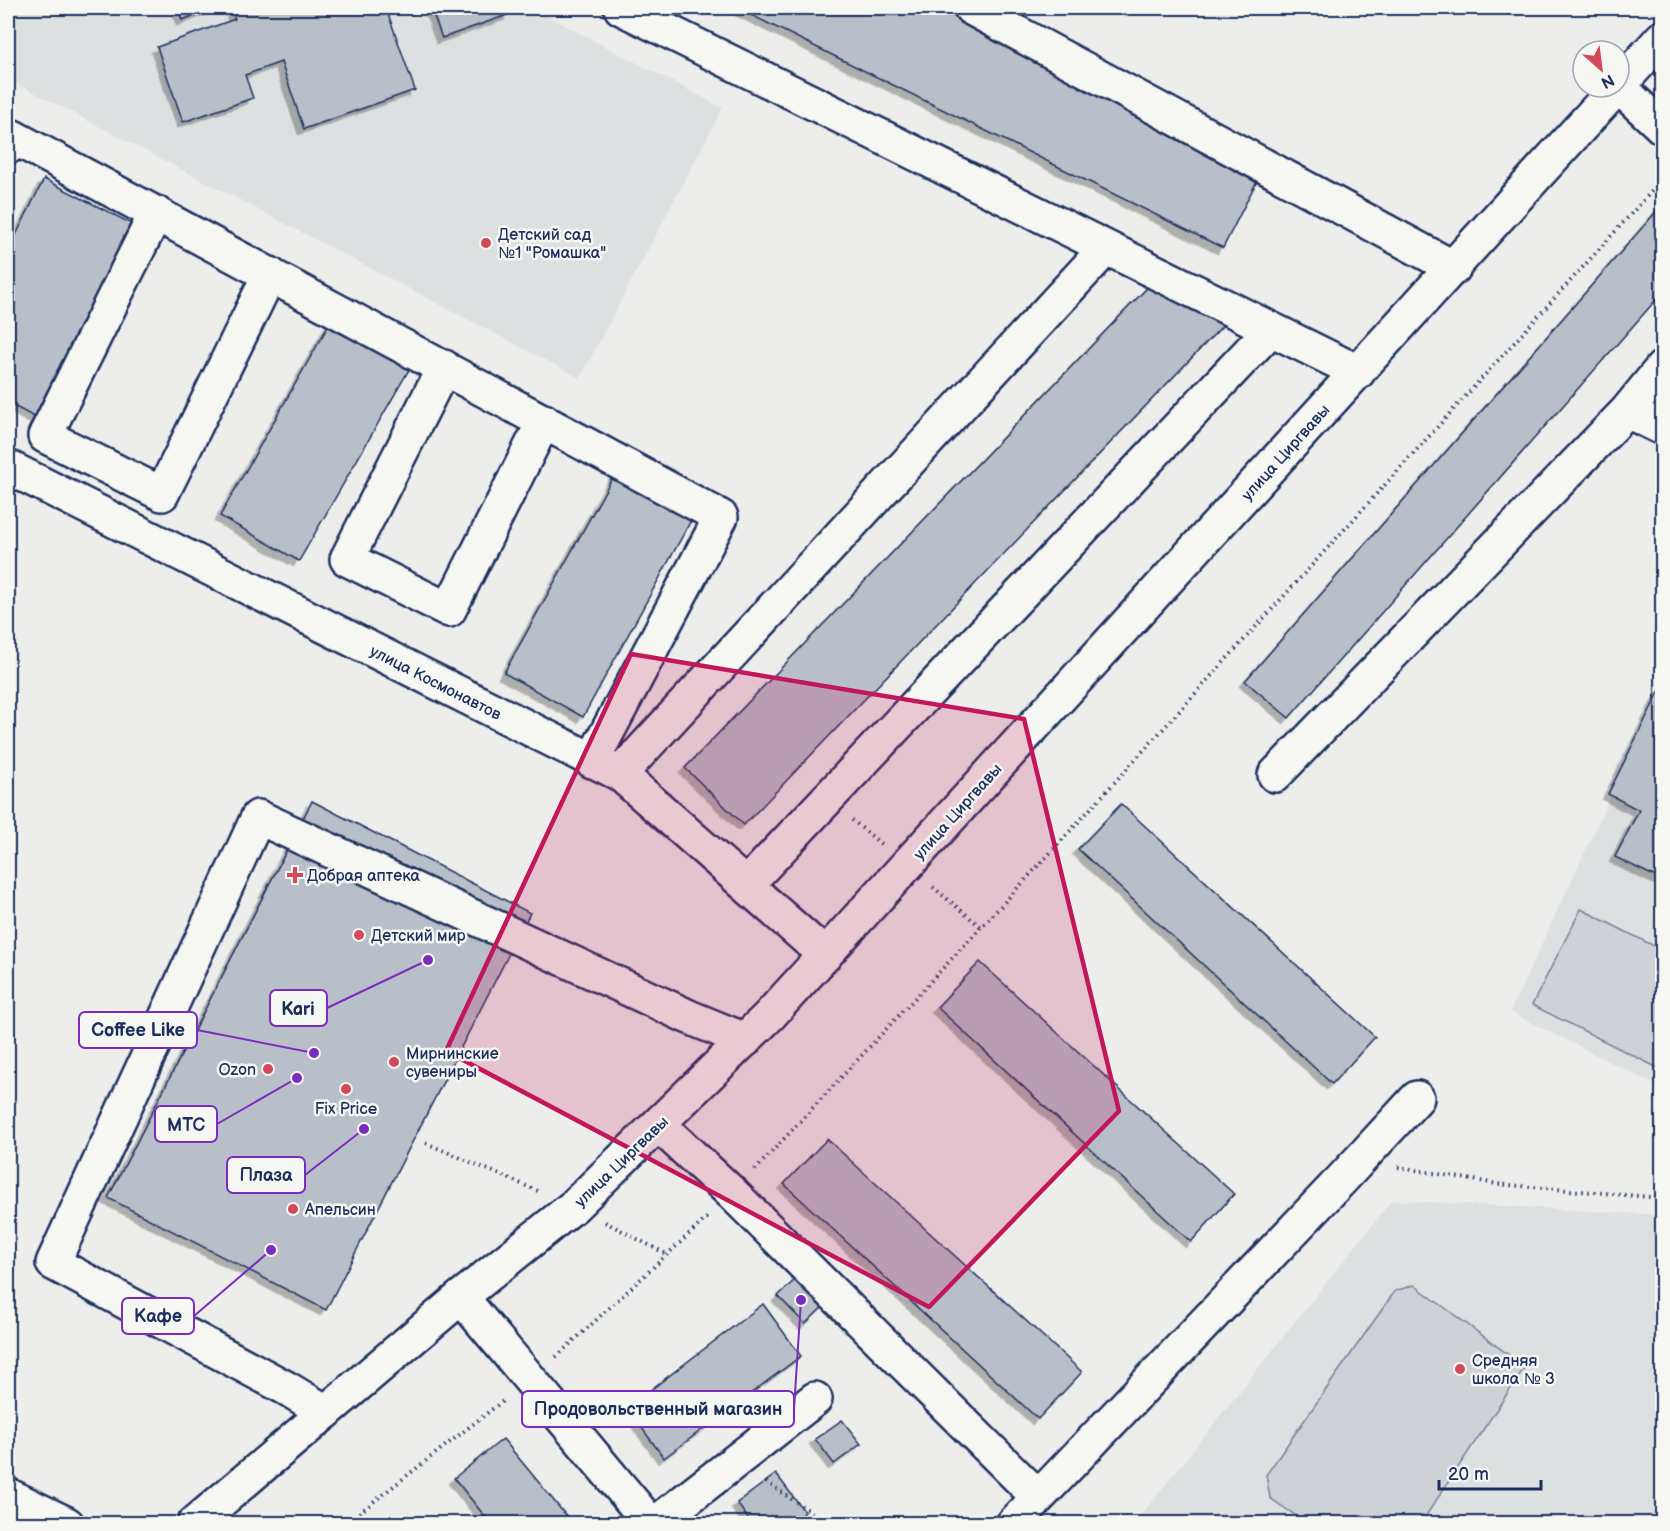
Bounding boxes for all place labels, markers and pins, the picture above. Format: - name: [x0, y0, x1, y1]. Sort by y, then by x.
- place label: Детский сад №1 "Ромашка": [498, 226, 606, 263]
- marker: Детский сад №1 "Ромашка": [479, 236, 493, 250]
- place label: Добрая аптека: [307, 867, 420, 886]
- marker: Добрая аптека: [288, 868, 302, 882]
- place label: Детский мир: [371, 927, 466, 946]
- marker: Детский мир: [352, 928, 366, 942]
- callout: Kari: [270, 990, 327, 1026]
- callout: Coffee Like: [79, 1012, 197, 1048]
- place label: Мирнинские сувениры: [406, 1045, 499, 1082]
- marker: Мирнинские сувениры: [387, 1055, 401, 1069]
- place label: Ozon: [218, 1061, 256, 1080]
- marker: Ozon: [261, 1062, 275, 1076]
- marker: Fix Price: [339, 1082, 353, 1096]
- place label: Fix Price: [315, 1100, 378, 1119]
- callout: МТС: [155, 1106, 217, 1142]
- callout: Плаза: [227, 1157, 305, 1193]
- place label: Апельсин: [304, 1201, 376, 1220]
- marker: Апельсин: [286, 1202, 300, 1216]
- callout: Кафе: [122, 1298, 194, 1334]
- place label: Средняя школа № 3: [1472, 1352, 1555, 1389]
- marker: Средняя школа № 3: [1453, 1362, 1467, 1376]
- callout: Продовольственный магазин: [522, 1391, 794, 1427]

